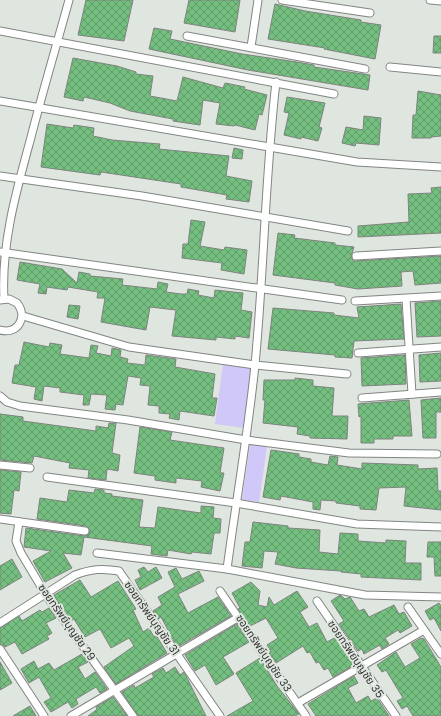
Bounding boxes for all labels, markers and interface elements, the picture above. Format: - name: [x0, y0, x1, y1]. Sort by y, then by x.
- street label: ซอยทรัพย์บุญชัย 31: [120, 578, 184, 658]
- street label: ซอยทรัพย์บุญชัย 29: [34, 580, 100, 664]
- street label: ซอยทรัพย์บุญชัย 33: [232, 611, 296, 695]
- street label: ซอยทรัพย์บุญชัย 35: [324, 617, 388, 701]

